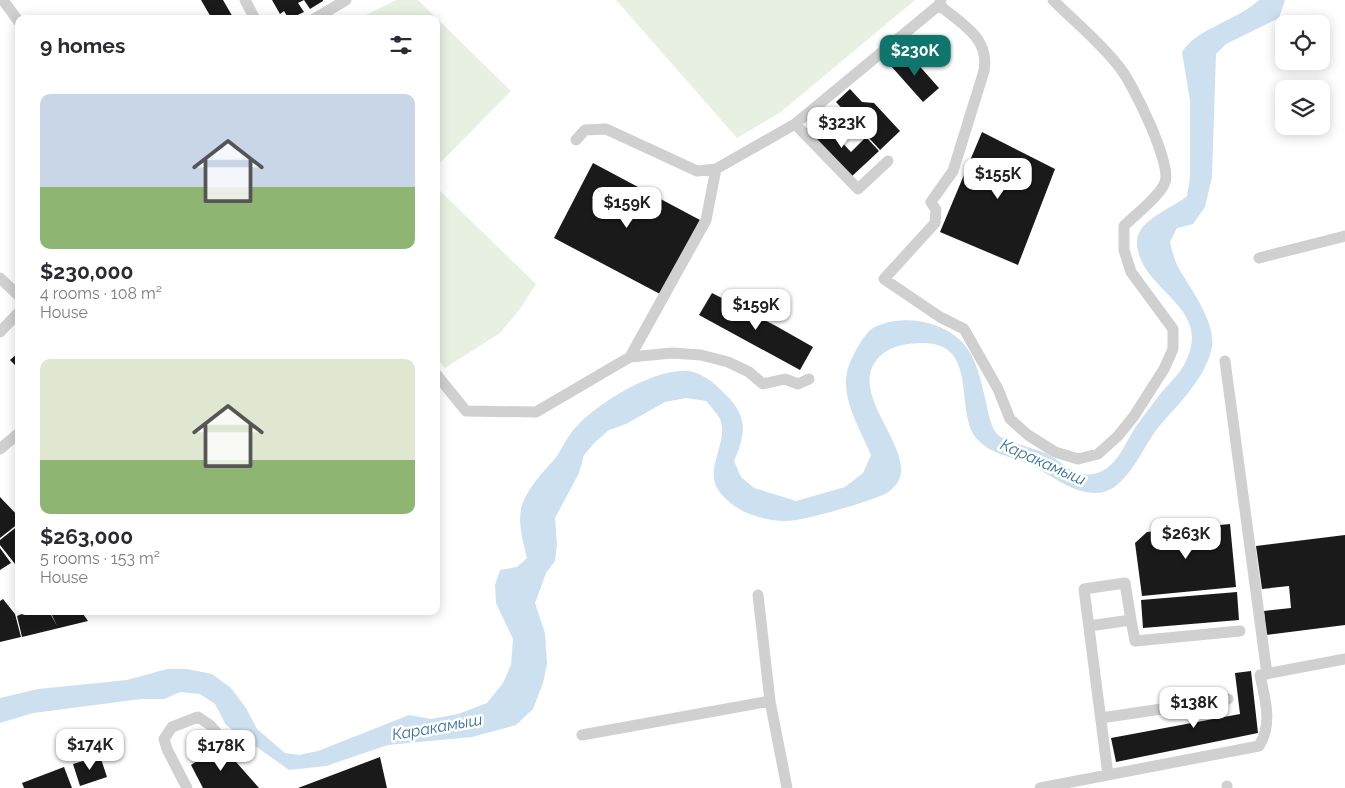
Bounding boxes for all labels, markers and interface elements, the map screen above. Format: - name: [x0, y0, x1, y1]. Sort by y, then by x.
- map controls: [1275, 15, 1330, 135]
- button: locate: [1275, 15, 1330, 70]
- icon: filters: [387, 31, 415, 59]
- text: 9 homes: [40, 33, 125, 58]
- pin: $230K: [880, 34, 950, 77]
- text: $230K: [891, 41, 939, 60]
- button: layers: [1275, 80, 1330, 135]
- pin: $323K: [807, 106, 877, 149]
- text: $323K: [818, 113, 866, 132]
- icon: home: [183, 126, 273, 216]
- pin: $155K: [963, 158, 1033, 200]
- text: $155K: [975, 164, 1021, 183]
- pin: $159K: [592, 186, 662, 229]
- text: $159K: [603, 193, 651, 212]
- text: $230,000: [40, 259, 133, 284]
- text: 4 rooms · 108 m²: [40, 284, 162, 303]
- pin: $159K: [721, 288, 791, 331]
- text: $159K: [732, 295, 780, 314]
- text: House: [40, 303, 88, 322]
- icon: home: [183, 391, 273, 481]
- water label: Каракамыш: [997, 435, 1089, 489]
- pin: $263K: [1151, 518, 1221, 560]
- text: $263,000: [40, 524, 133, 549]
- text: $263K: [1162, 524, 1210, 543]
- text: 5 rooms · 153 m²: [40, 549, 160, 568]
- text: House: [40, 568, 88, 587]
- pin: $138K: [1159, 686, 1229, 729]
- text: $138K: [1170, 693, 1218, 712]
- water label: Каракамыш: [390, 710, 484, 744]
- pin: $174K: [55, 728, 125, 771]
- pin: $178K: [186, 730, 256, 772]
- text: $174K: [67, 735, 113, 754]
- text: $178K: [197, 736, 245, 755]

